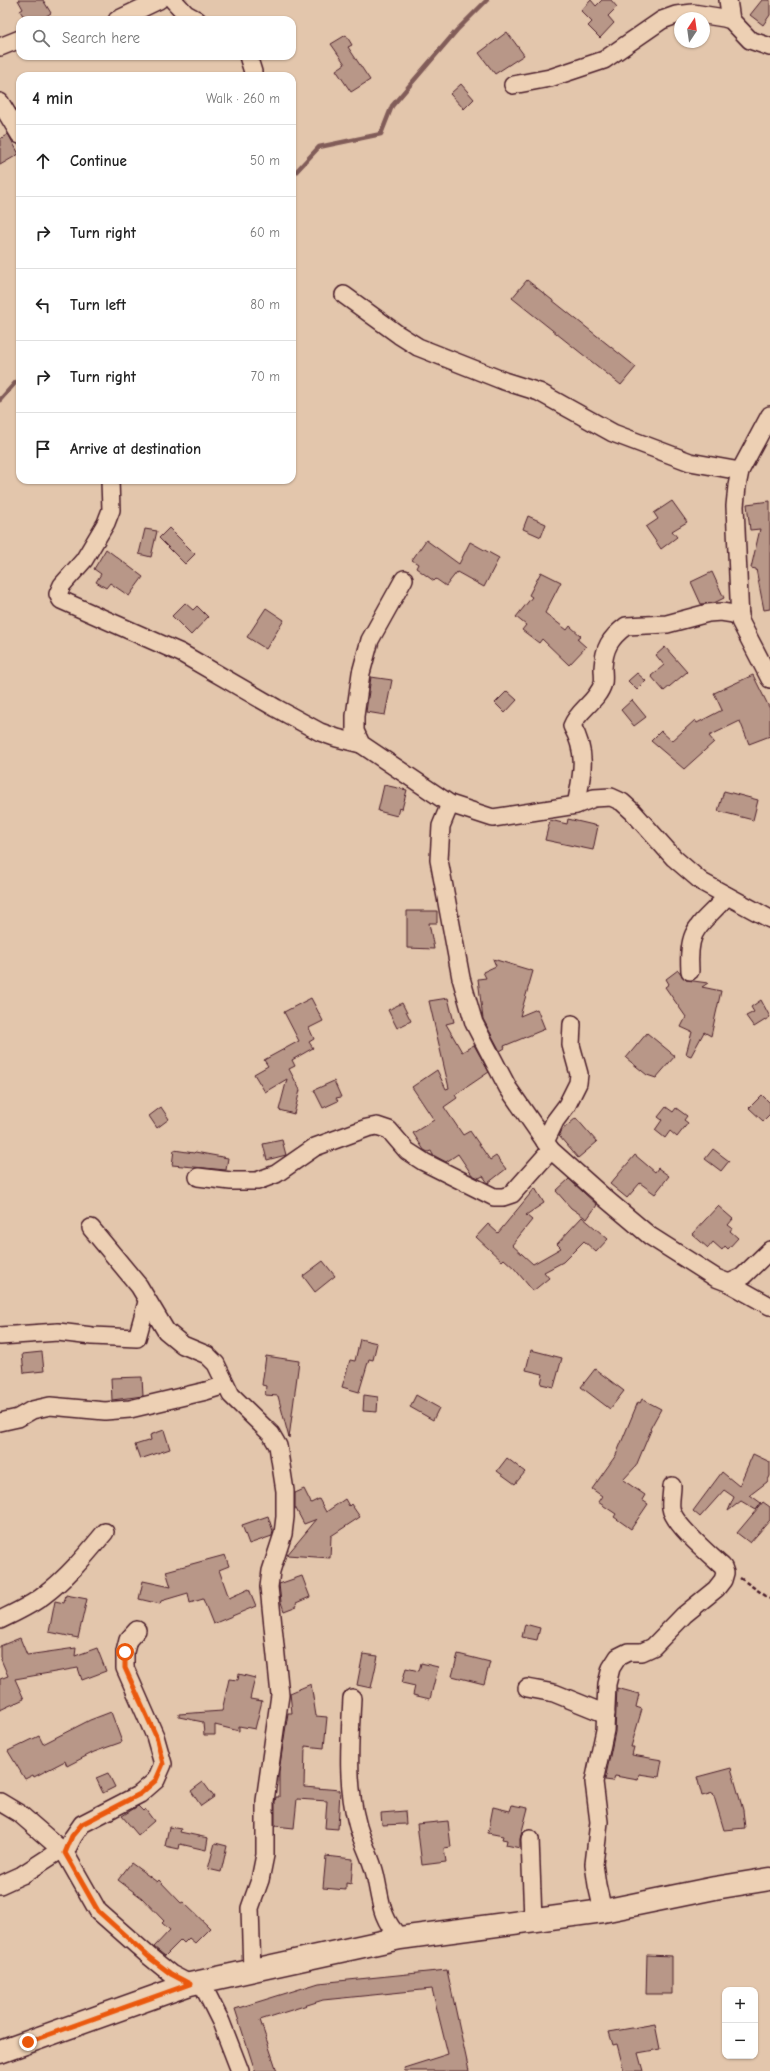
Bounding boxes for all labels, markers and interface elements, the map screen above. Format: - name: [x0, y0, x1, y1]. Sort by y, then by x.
- north arrow: [674, 12, 710, 48]
- search box: [16, 16, 296, 60]
- icon: search: [30, 27, 52, 49]
- text: Search here: [62, 29, 140, 47]
- text: 4 min: [32, 89, 73, 108]
- text: Walk · 260 m: [206, 91, 280, 106]
- icon: ahead: [32, 150, 54, 172]
- text: Continue: [70, 152, 127, 170]
- text: 50 m: [250, 153, 280, 168]
- icon: right: [32, 222, 54, 244]
- text: Turn right: [70, 224, 136, 242]
- text: 60 m: [250, 225, 280, 240]
- icon: left: [32, 294, 54, 316]
- text: Turn left: [70, 296, 126, 314]
- text: 80 m: [250, 297, 280, 312]
- icon: right: [32, 366, 54, 388]
- text: Turn right: [70, 368, 136, 386]
- text: 70 m: [251, 369, 280, 384]
- icon: arrive: [32, 438, 54, 460]
- text: Arrive at destination: [70, 440, 201, 458]
- route start: [116, 1643, 134, 1661]
- map controls: [722, 1987, 758, 2059]
- button: +: [722, 1987, 758, 2023]
- button: −: [722, 2023, 758, 2059]
- route end: [19, 2033, 37, 2051]

